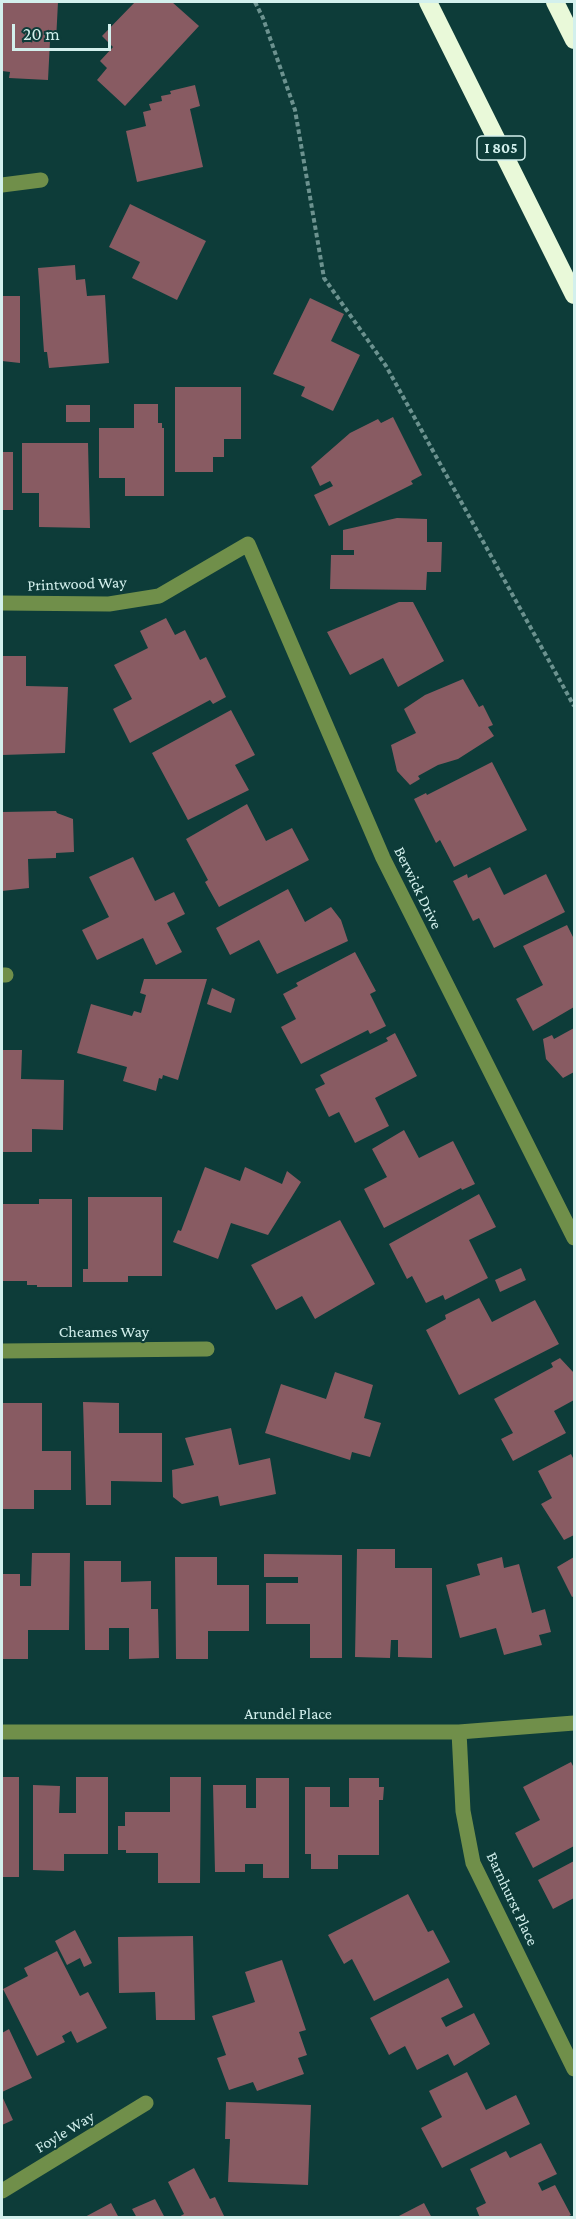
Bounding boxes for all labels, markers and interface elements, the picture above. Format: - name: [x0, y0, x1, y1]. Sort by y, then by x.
- scale bar: [15, 12, 114, 50]
- text: 20 m: [23, 24, 60, 44]
- road number: I 805: [477, 136, 525, 160]
- street label: Printwood Way: [27, 573, 127, 595]
- street label: Berwick Drive: [390, 844, 446, 932]
- street label: Cheames Way: [59, 1322, 149, 1342]
- street label: Arundel Place: [244, 1704, 332, 1724]
- street label: Barnhurst Place: [482, 1849, 542, 1949]
- street label: Foyle Way: [32, 2107, 98, 2157]

